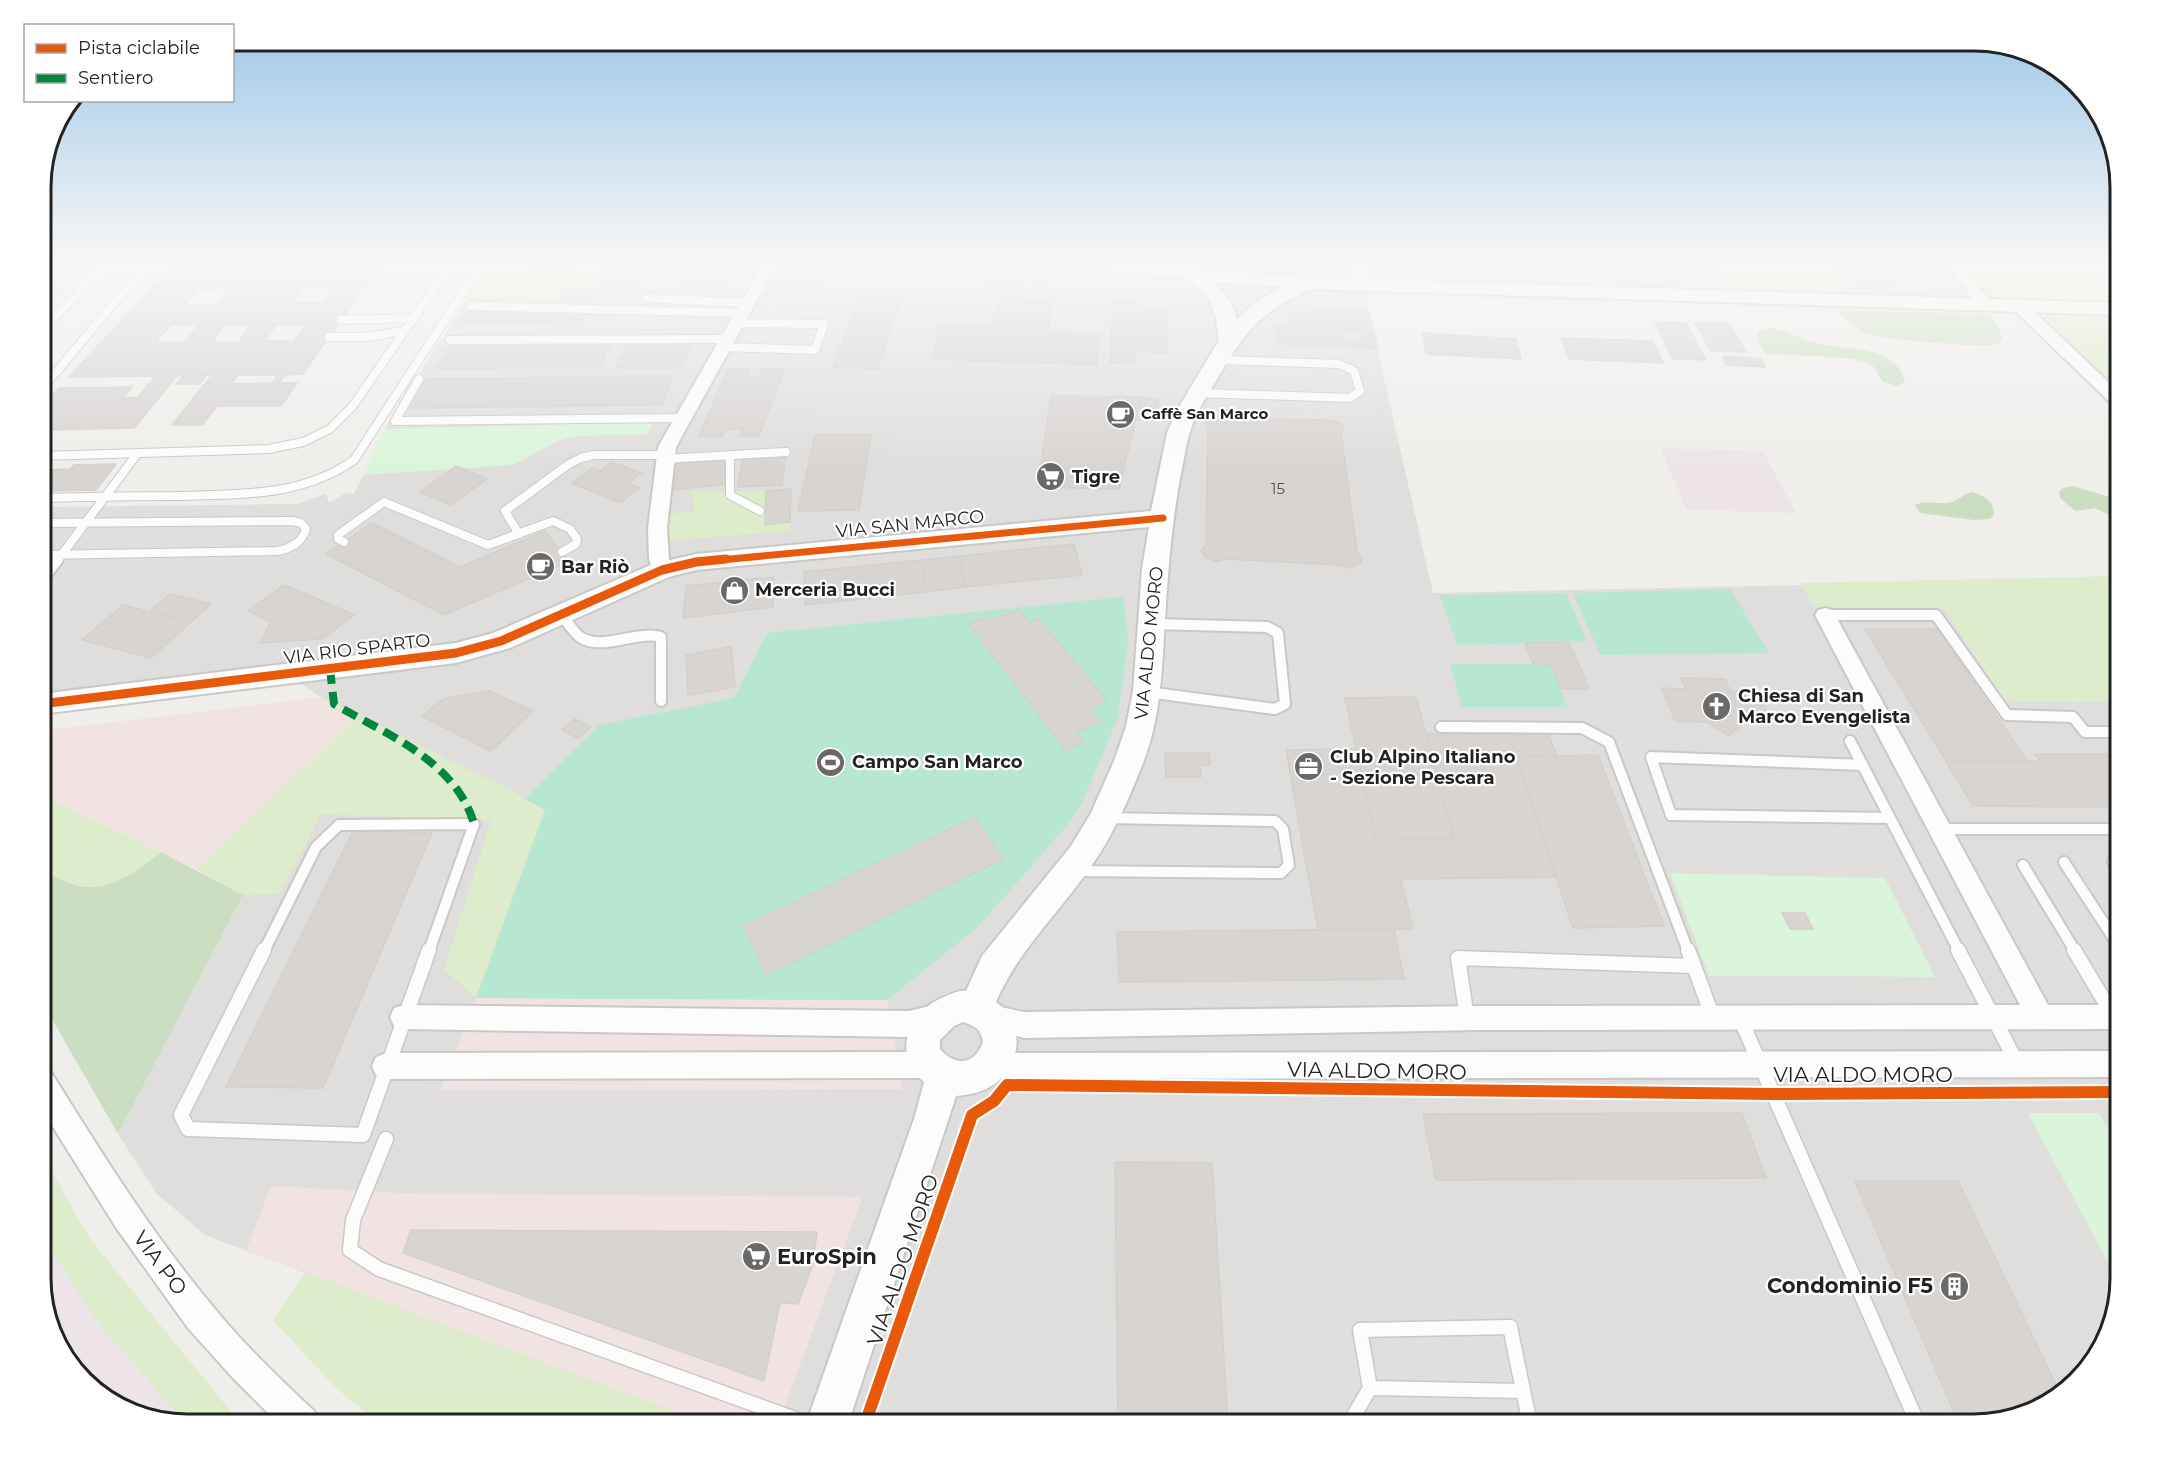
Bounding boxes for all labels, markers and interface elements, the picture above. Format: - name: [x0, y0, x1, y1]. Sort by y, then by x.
- legend: [24, 24, 234, 102]
- text: Pista ciclabile: [78, 37, 200, 59]
- text: Sentiero: [78, 67, 153, 89]
- cafe icon: Caffè San Marco: [1104, 398, 1136, 430]
- place label: Caffè San Marco: [1141, 404, 1269, 423]
- supermarket icon: Tigre: [1035, 461, 1067, 493]
- place label: Tigre: [1072, 466, 1120, 488]
- house number: 15: [1271, 479, 1285, 498]
- street label: VIA SAN MARCO: [835, 505, 985, 543]
- cafe icon: Bar Riò: [524, 551, 556, 583]
- place label: Bar Riò: [561, 556, 629, 578]
- street label: VIA ALDO MORO: [1130, 565, 1168, 721]
- shop icon: Merceria Bucci: [718, 574, 750, 606]
- place label: Merceria Bucci: [755, 579, 895, 601]
- street label: VIA RIO SPARTO: [282, 629, 432, 669]
- place label: Chiesa di San Marco Evengelista: [1738, 685, 1911, 728]
- church icon: Chiesa di San Marco Evengelista: [1701, 690, 1733, 722]
- sports icon: Campo San Marco: [815, 746, 847, 778]
- place label: Club Alpino Italiano - Sezione Pescara: [1330, 746, 1516, 789]
- place label: Campo San Marco: [852, 751, 1023, 773]
- office icon: Club Alpino Italiano - Sezione Pescara: [1293, 751, 1325, 783]
- street label: VIA ALDO MORO: [1287, 1056, 1467, 1085]
- street label: VIA ALDO MORO: [1773, 1062, 1953, 1087]
- street label: VIA ALDO MORO: [861, 1171, 944, 1349]
- street label: VIA PO: [128, 1226, 193, 1300]
- supermarket icon: EuroSpin: [740, 1241, 772, 1273]
- place label: EuroSpin: [777, 1244, 877, 1269]
- building icon: Condominio F5: [1938, 1270, 1970, 1302]
- place label: Condominio F5: [1767, 1273, 1933, 1298]

